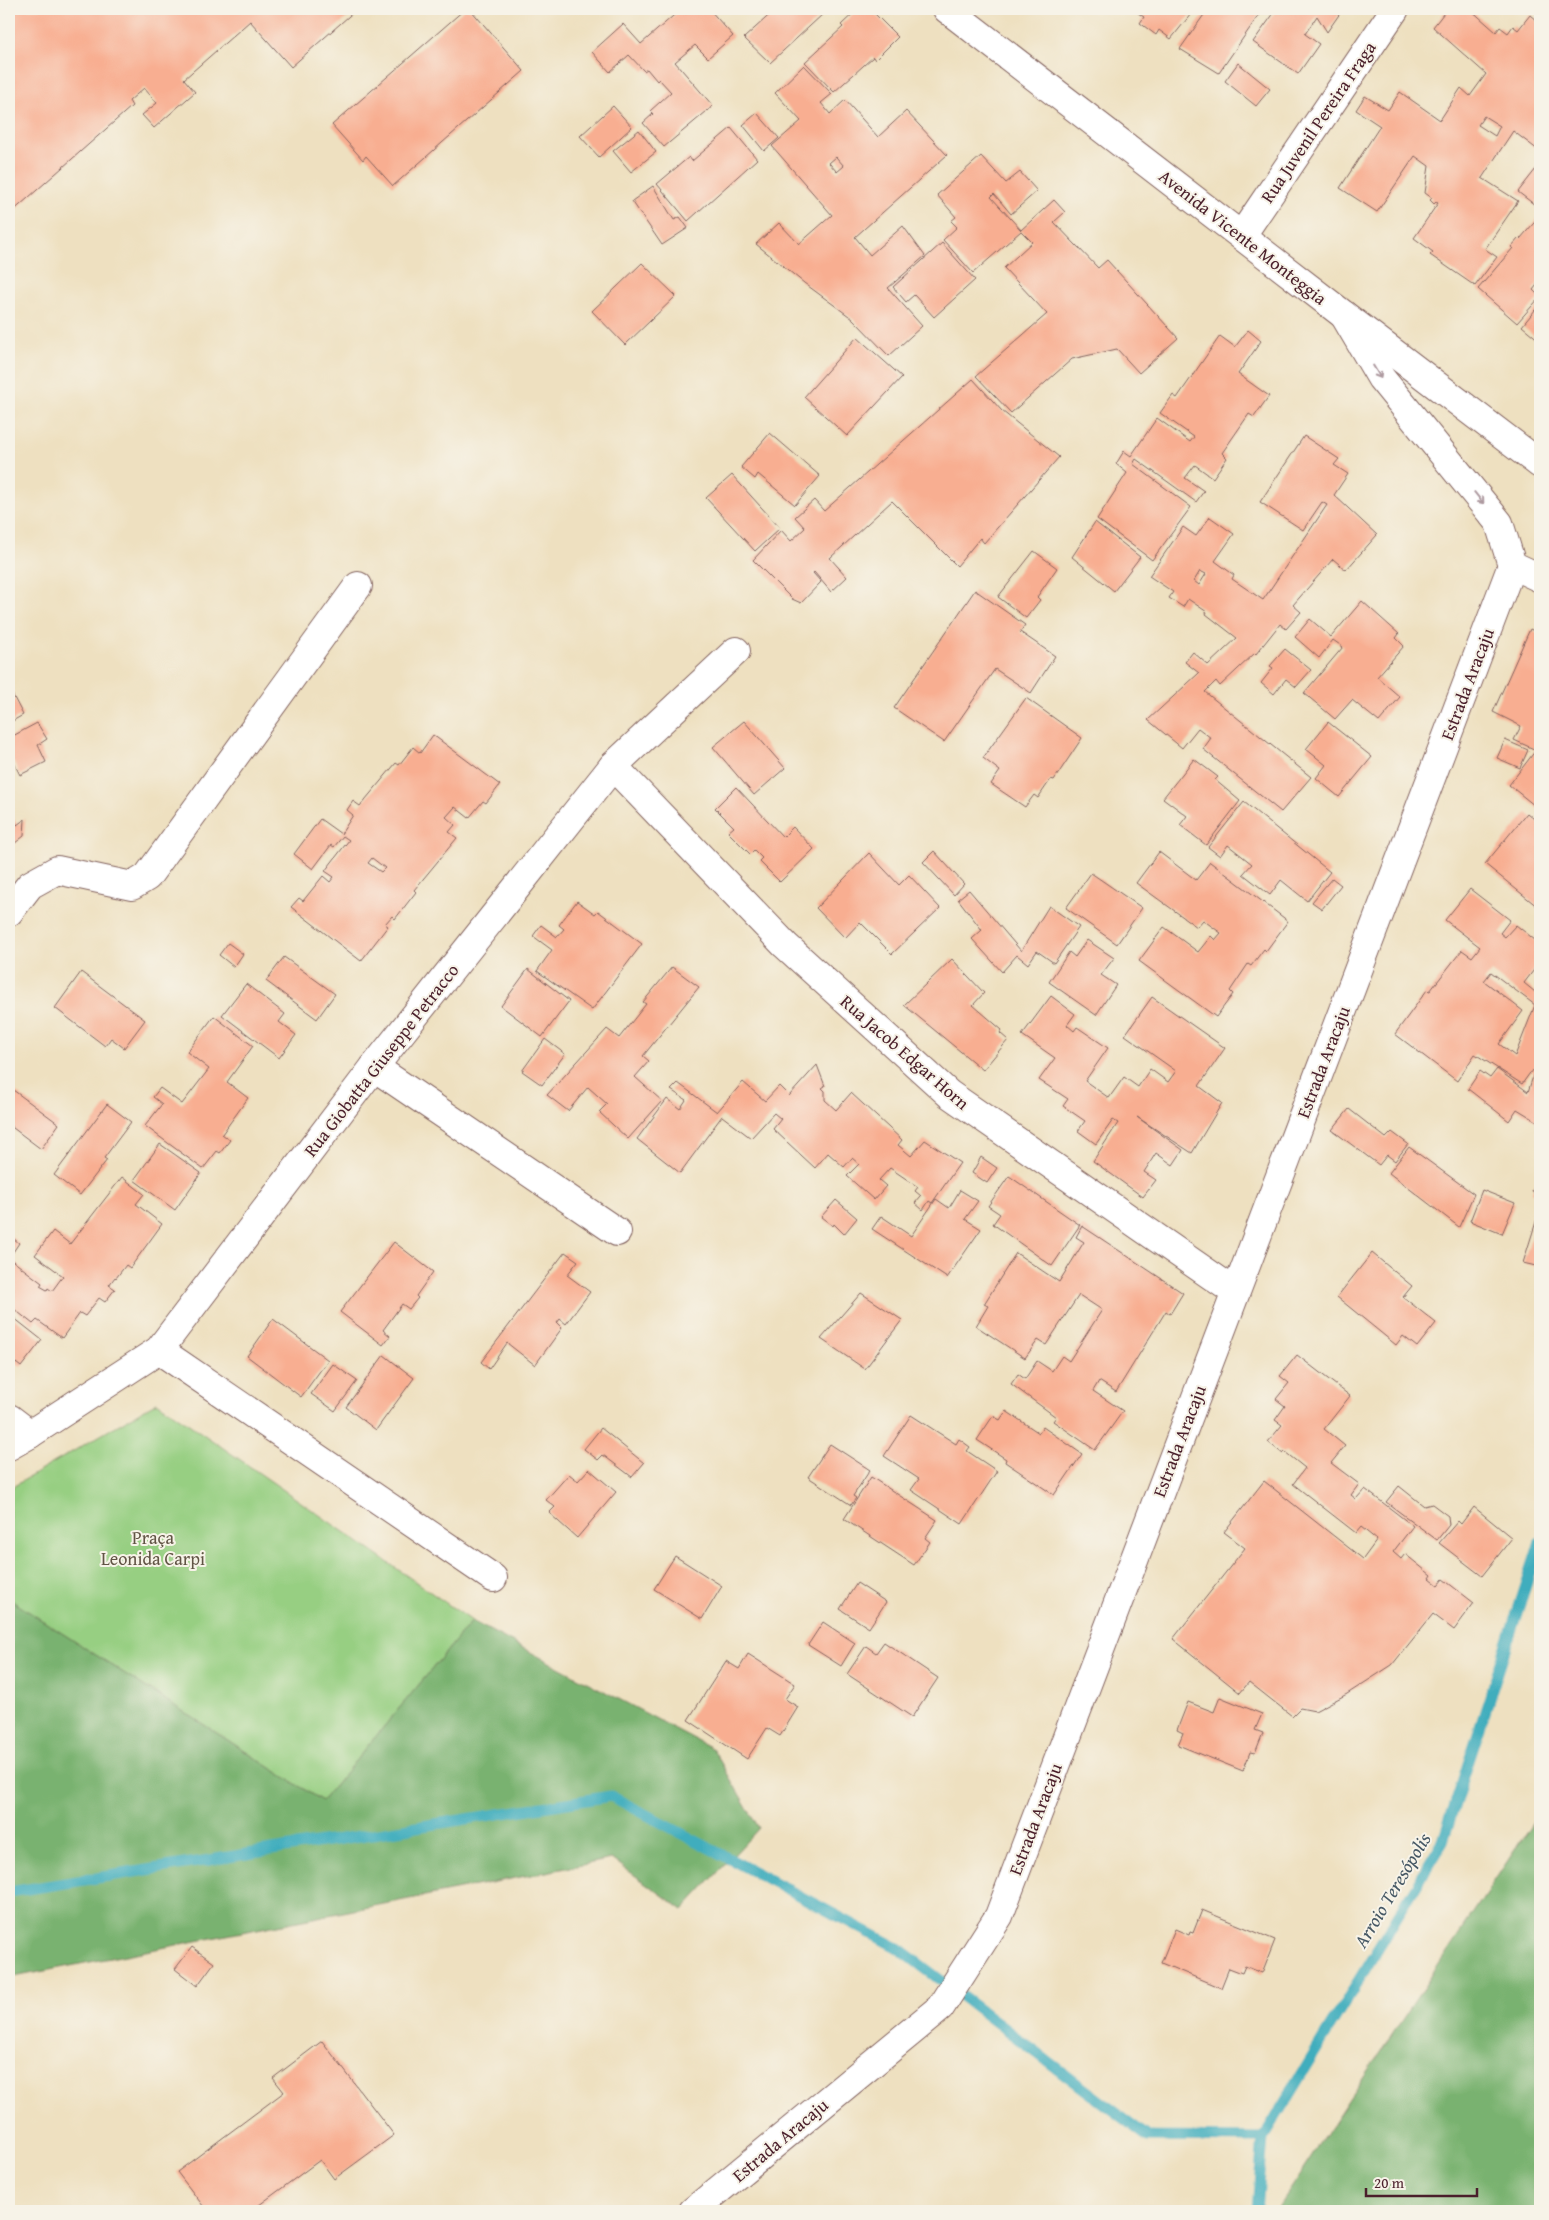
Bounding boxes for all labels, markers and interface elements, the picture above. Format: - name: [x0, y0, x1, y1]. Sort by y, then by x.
- street label: Rua Juvenil Pereira Fraga: [1254, 35, 1382, 208]
- street label: Avenida Vicente Monteggia: [1153, 163, 1333, 312]
- one-way arrow: [1373, 364, 1383, 378]
- one-way arrow: [1474, 492, 1485, 505]
- street label: Estrada Aracaju: [1433, 624, 1501, 744]
- street label: Rua Giobatta Giuseppe Petracco: [297, 958, 465, 1162]
- street label: Rua Jacob Edgar Horn: [834, 988, 976, 1116]
- street label: Estrada Aracaju: [1289, 1002, 1357, 1122]
- street label: Estrada Aracaju: [1145, 1381, 1213, 1501]
- park label: Praça Leonida Carpi: [101, 1524, 205, 1572]
- street label: Estrada Aracaju: [1001, 1759, 1069, 1879]
- water label: Arroio Teresópolis: [1346, 1827, 1437, 1954]
- street label: Estrada Aracaju: [726, 2092, 834, 2188]
- scale bar: [1366, 2165, 1478, 2197]
- text: 20 m: [1374, 2172, 1405, 2193]

